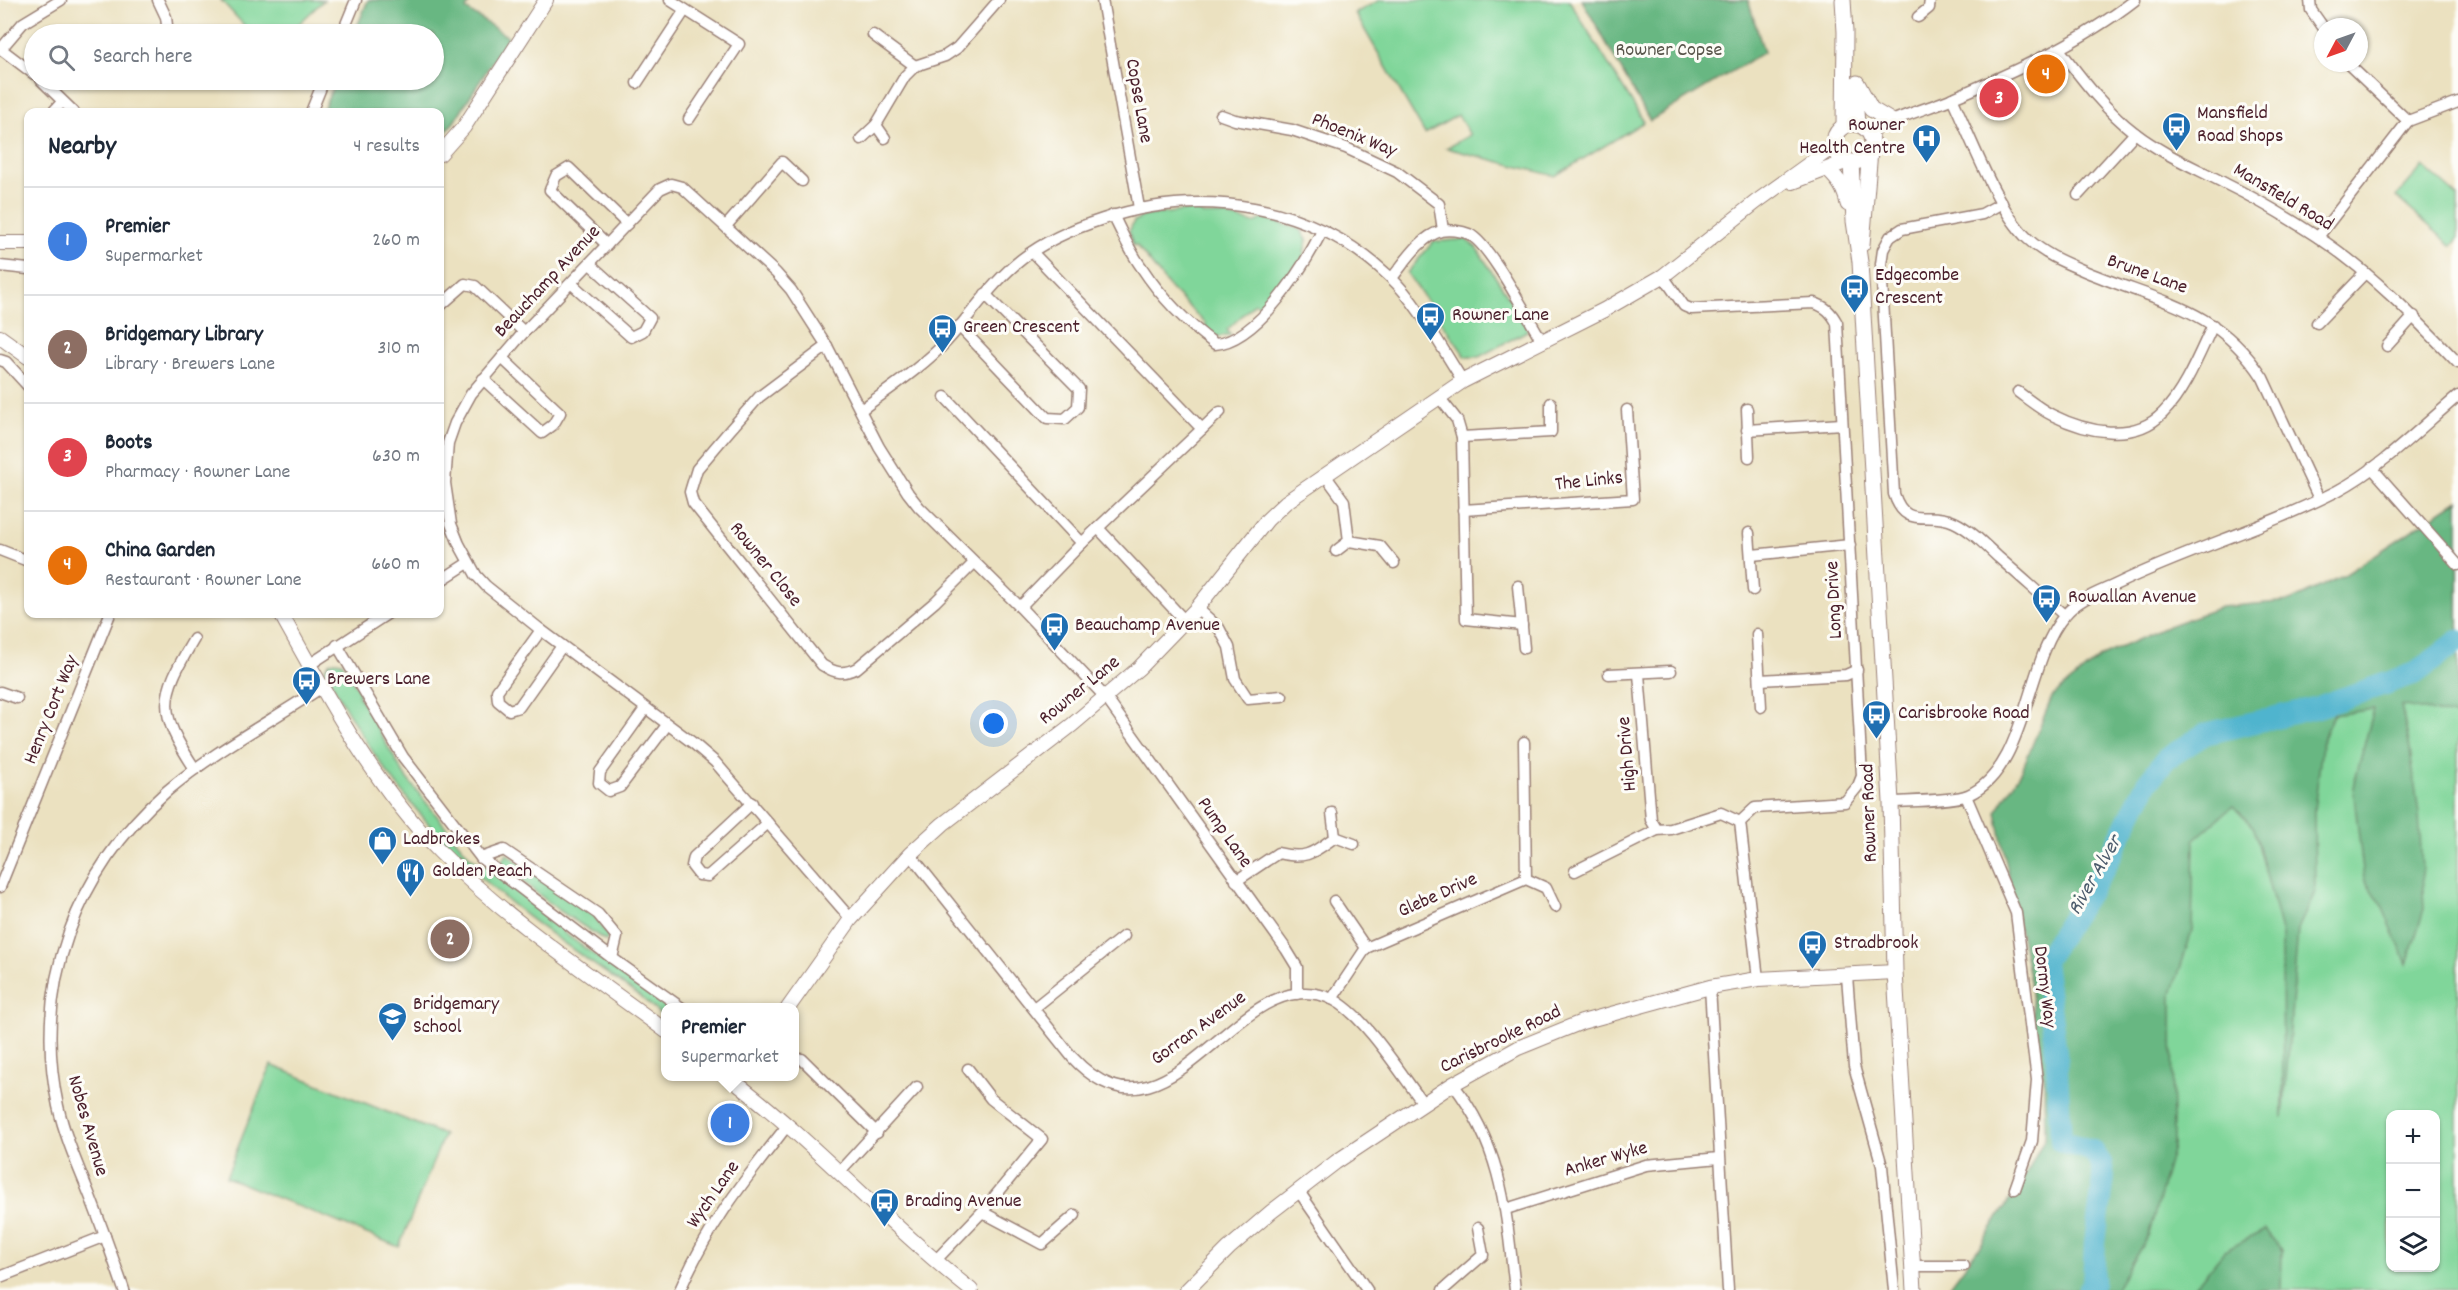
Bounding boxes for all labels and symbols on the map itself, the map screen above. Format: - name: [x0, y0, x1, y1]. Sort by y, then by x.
- north arrow: [2314, 18, 2368, 72]
- park label: Rowner Copse: [1616, 37, 1723, 65]
- pin: 4: [2026, 52, 2066, 97]
- street label: Copse Lane: [1117, 57, 1159, 146]
- pin: 3: [1980, 76, 2018, 120]
- place label: Mansfield Road Shops: [2197, 100, 2284, 151]
- street label: Phoenix Way: [1307, 106, 1402, 166]
- bus stop icon: Mansfield Road Shops: [2160, 110, 2192, 152]
- place label: Rowner Health Centre: [1799, 112, 1906, 163]
- hospital icon: Rowner Health Centre: [1910, 122, 1942, 164]
- street label: Mansfield Road: [2227, 157, 2339, 239]
- street label: Beauchamp Avenue: [488, 219, 608, 345]
- street label: Brune Lane: [2103, 248, 2191, 303]
- place label: Edgecombe Crescent: [1875, 262, 1959, 313]
- bus stop icon: Edgecombe Crescent: [1838, 272, 1870, 314]
- bus stop icon: Rowner Lane: [1415, 300, 1447, 342]
- place label: Rowner Lane: [1452, 302, 1549, 330]
- bus stop icon: Green Crescent: [926, 312, 958, 354]
- place label: Green Crescent: [963, 314, 1080, 342]
- street label: The Links: [1554, 465, 1624, 499]
- street label: Rowner Close: [722, 516, 808, 614]
- street label: Long Drive: [1819, 560, 1851, 640]
- bus stop icon: Rowallan Avenue: [2031, 582, 2063, 624]
- place label: Rowallan Avenue: [2068, 584, 2197, 612]
- bus stop icon: Beauchamp Avenue: [1038, 610, 1070, 652]
- place label: Beauchamp Avenue: [1075, 612, 1220, 640]
- street label: Rowner Lane: [1033, 649, 1127, 732]
- street label: Henry Cort Way: [17, 650, 87, 769]
- bus stop icon: Brewers Lane: [290, 664, 322, 706]
- place label: Brewers Lane: [327, 666, 431, 694]
- bus stop icon: Carisbrooke Road: [1861, 698, 1893, 740]
- place label: Carisbrooke Road: [1898, 700, 2030, 728]
- your location: [979, 709, 1008, 738]
- street label: High Drive: [1611, 715, 1645, 793]
- street label: Rowner Road: [1854, 763, 1886, 863]
- street label: Pump Lane: [1189, 792, 1259, 874]
- shop icon: Ladbrokes: [366, 824, 398, 866]
- place label: Ladbrokes: [403, 826, 480, 854]
- water label: River Alver: [2061, 829, 2132, 921]
- restaurant icon: Golden Peach: [395, 856, 427, 898]
- place label: Golden Peach: [432, 858, 532, 886]
- street label: Glebe Drive: [1394, 866, 1482, 926]
- pin: 2: [430, 916, 470, 962]
- bus stop icon: Stradbrook: [1797, 928, 1829, 970]
- place label: Stradbrook: [1834, 930, 1918, 958]
- street label: Dormy Way: [2025, 945, 2063, 1030]
- street label: Gorran Avenue: [1146, 985, 1253, 1073]
- place label: Bridgemary School: [413, 991, 500, 1042]
- street label: Carisbrooke Road: [1436, 999, 1566, 1081]
- school or university icon: Bridgemary School: [376, 1000, 408, 1042]
- street label: Nobes Avenue: [59, 1072, 115, 1180]
- pin: 1: [710, 1100, 750, 1146]
- street label: Anker Wyke: [1561, 1135, 1651, 1185]
- street label: Wych Lane: [680, 1155, 748, 1235]
- bus stop icon: Brading Avenue: [868, 1186, 900, 1228]
- place label: Brading Avenue: [905, 1188, 1022, 1216]

